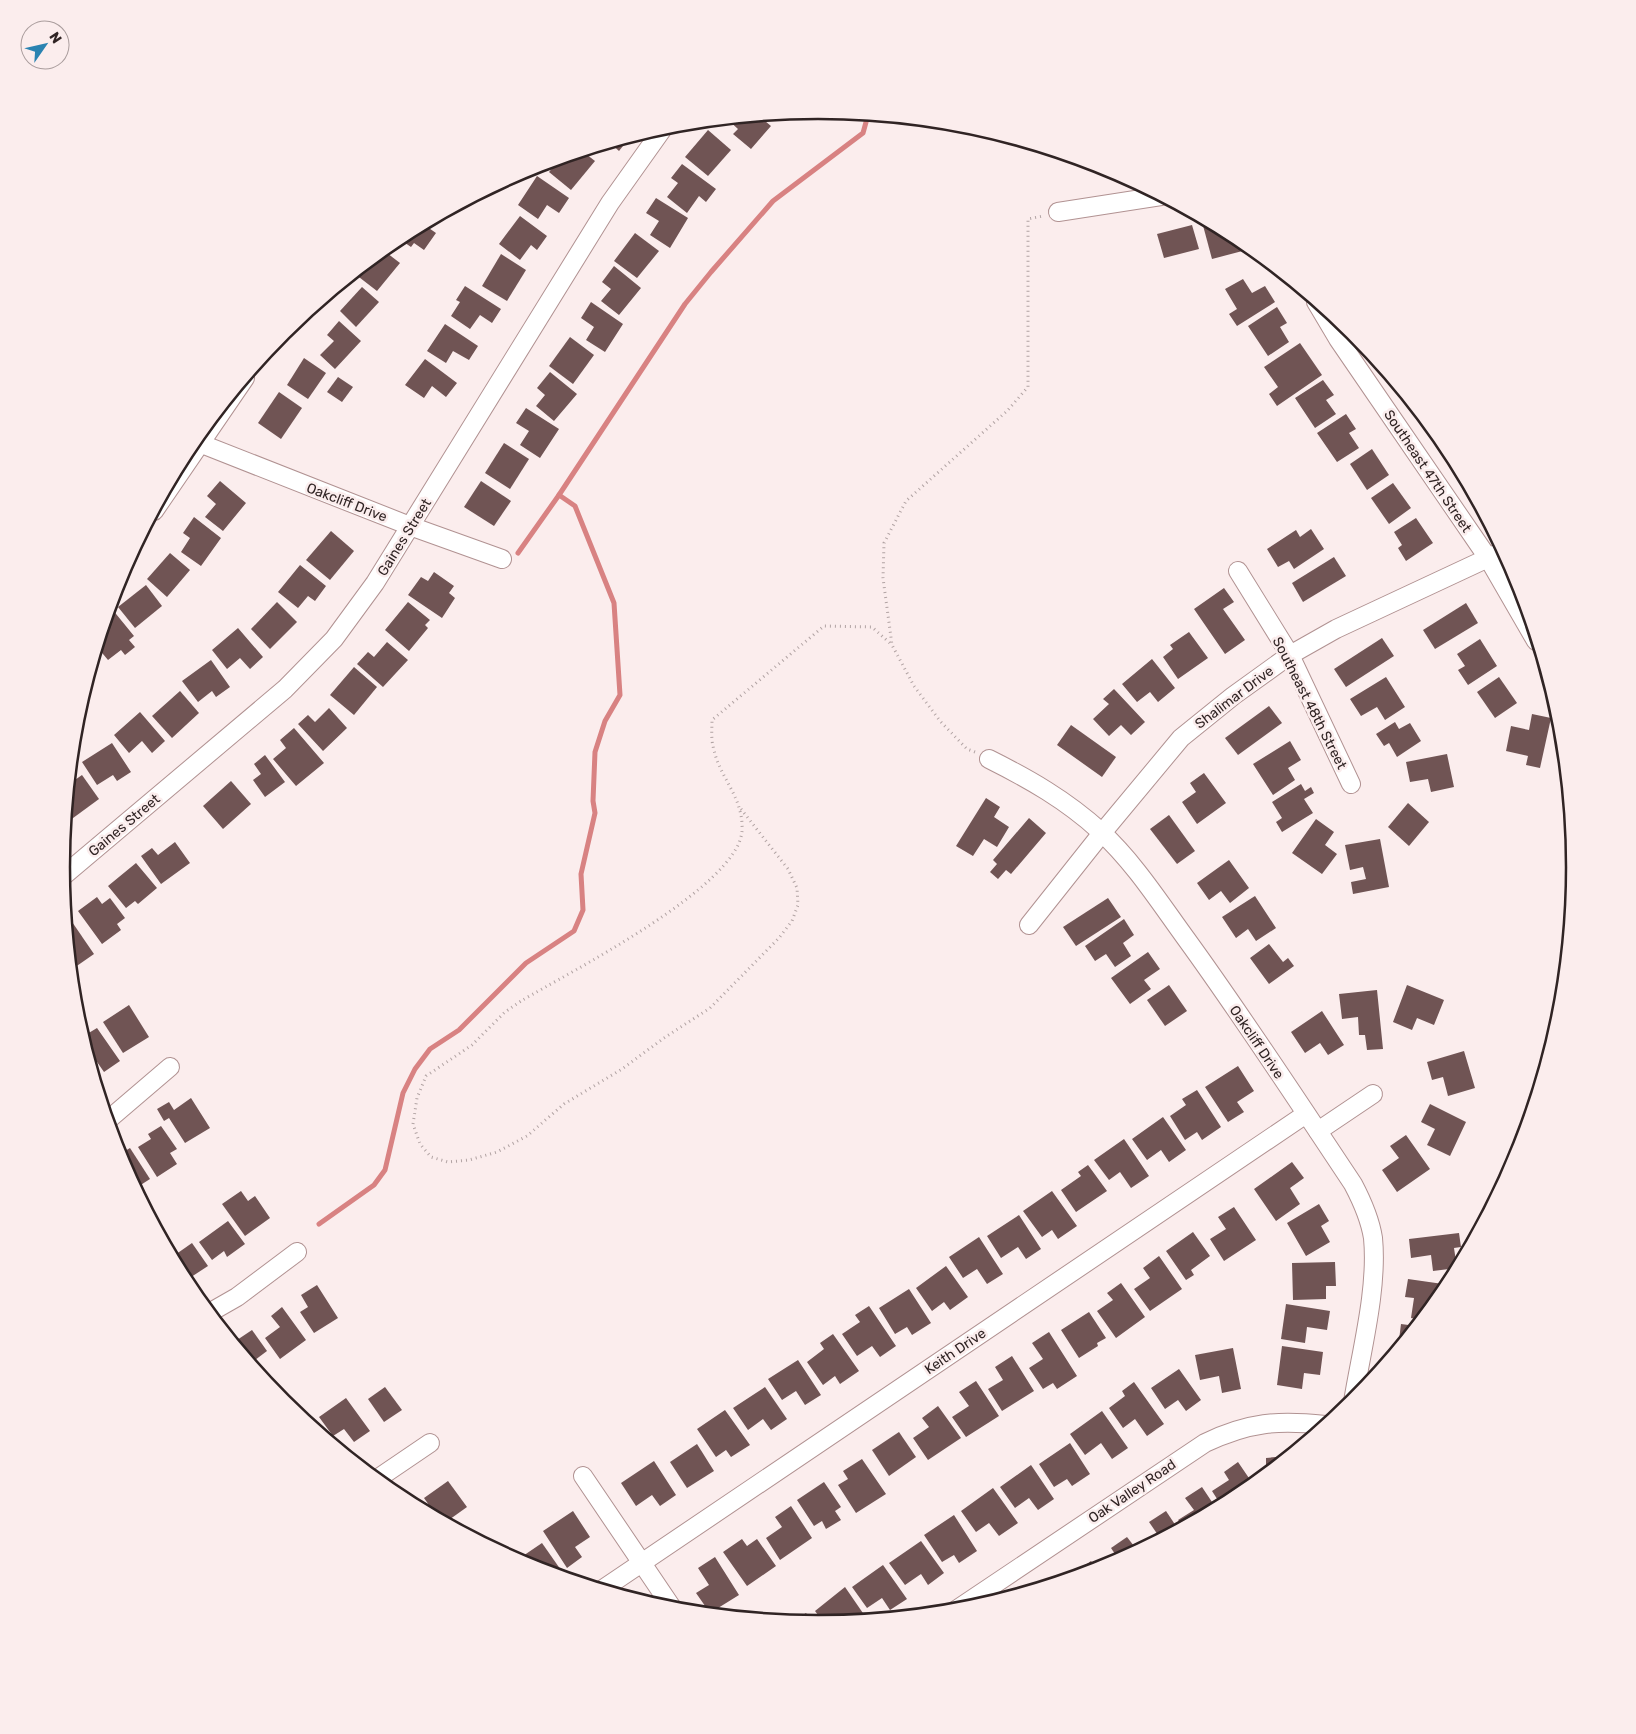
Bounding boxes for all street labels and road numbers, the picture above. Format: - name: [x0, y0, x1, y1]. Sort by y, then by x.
- street label: Southeast 47th Street: [1380, 407, 1475, 536]
- street label: Oakcliff Drive: [304, 479, 390, 526]
- street label: Gaines Street: [374, 495, 435, 579]
- street label: Southeast 48th Street: [1269, 634, 1351, 773]
- street label: Shalimar Drive: [1192, 662, 1277, 732]
- street label: Gaines Street: [85, 790, 164, 860]
- street label: Oakcliff Drive: [1226, 1002, 1288, 1082]
- street label: Keith Drive: [921, 1325, 989, 1378]
- street label: Oak Valley Road: [1085, 1456, 1179, 1527]

